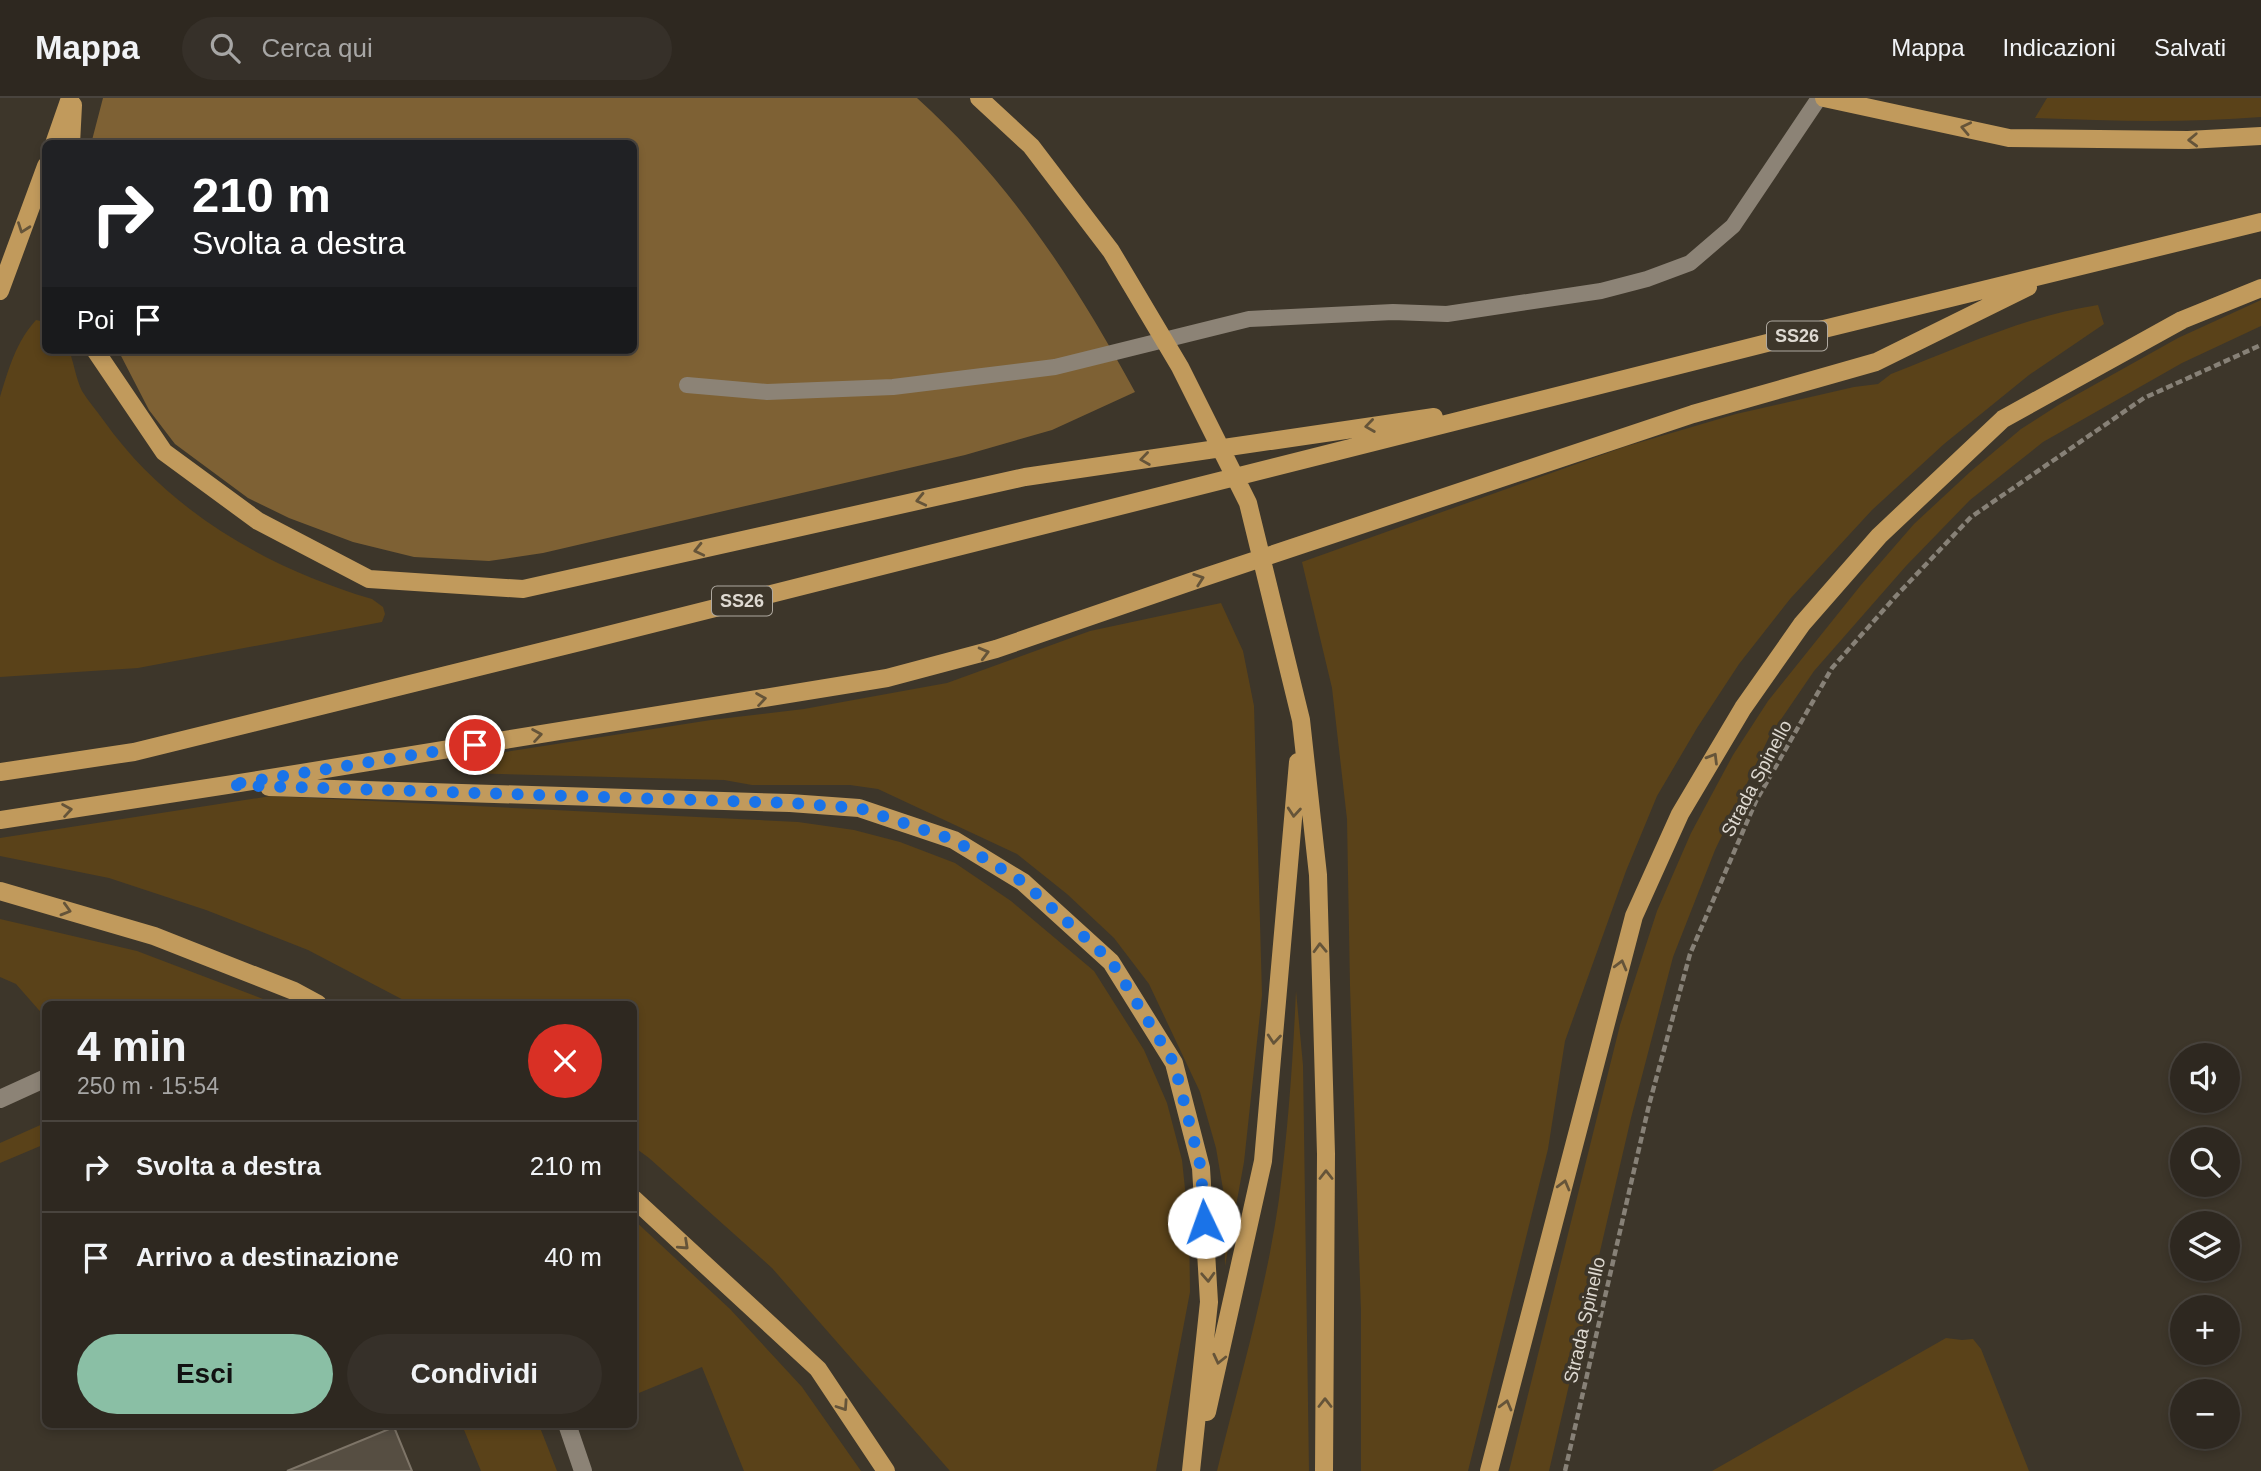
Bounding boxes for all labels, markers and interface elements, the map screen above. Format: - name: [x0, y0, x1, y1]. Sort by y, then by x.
- search box: [182, 17, 672, 80]
- text: Mappa: [35, 29, 140, 66]
- icon: search: [206, 29, 244, 67]
- text: Cerca qui: [262, 33, 373, 63]
- text: Mappa: [1891, 34, 1965, 61]
- text: Indicazioni: [2003, 34, 2116, 61]
- text: Salvati: [2154, 34, 2226, 61]
- one-way arrow: [1960, 122, 1972, 137]
- one-way arrow: [2187, 132, 2198, 147]
- icon: right: [77, 168, 168, 259]
- text: 210 m: [192, 168, 331, 222]
- one-way arrow: [17, 222, 31, 234]
- text: Svolta a destra: [192, 225, 405, 261]
- icon: arrive: [129, 301, 167, 339]
- text: Poi: [77, 305, 115, 335]
- road number: SS26: [1767, 322, 1827, 350]
- one-way arrow: [1364, 418, 1376, 433]
- one-way arrow: [1139, 451, 1151, 466]
- one-way arrow: [915, 492, 927, 506]
- one-way arrow: [693, 541, 705, 556]
- one-way arrow: [1192, 573, 1205, 587]
- road number: SS26: [712, 587, 772, 616]
- one-way arrow: [978, 646, 990, 661]
- one-way arrow: [755, 692, 767, 707]
- pin: [445, 715, 505, 775]
- street label: Strada Spinello: [1717, 716, 1796, 840]
- icon: arrive: [456, 726, 494, 764]
- one-way arrow: [531, 728, 543, 743]
- one-way arrow: [1705, 752, 1718, 765]
- one-way arrow: [62, 803, 73, 818]
- one-way arrow: [1287, 807, 1302, 818]
- one-way arrow: [59, 902, 71, 917]
- one-way arrow: [1312, 942, 1327, 953]
- one-way arrow: [1613, 959, 1627, 971]
- text: 4 min: [77, 1023, 187, 1070]
- button: close: [528, 1024, 602, 1098]
- one-way arrow: [1267, 1034, 1282, 1045]
- map controls: [2170, 1043, 2240, 1449]
- button: sound: [2170, 1043, 2240, 1113]
- text: 250 m · 15:54: [77, 1073, 219, 1099]
- button: search: [2170, 1127, 2240, 1197]
- icon: right: [77, 1148, 115, 1186]
- text: Svolta a destra: [136, 1151, 321, 1181]
- text: 210 m: [530, 1151, 602, 1181]
- one-way arrow: [1318, 1170, 1334, 1180]
- one-way arrow: [1556, 1179, 1570, 1191]
- position arrow: [1167, 1185, 1241, 1259]
- button: layers: [2170, 1211, 2240, 1281]
- one-way arrow: [676, 1237, 689, 1249]
- icon: arrive: [77, 1239, 115, 1277]
- text: Arrivo a destinazione: [136, 1242, 399, 1272]
- text: 40 m: [544, 1242, 602, 1272]
- street label: Strada Spinello: [1560, 1255, 1609, 1385]
- one-way arrow: [1200, 1272, 1215, 1283]
- button: +: [2170, 1295, 2240, 1365]
- button: Esci: [77, 1334, 333, 1414]
- button: Condividi: [347, 1334, 602, 1414]
- one-way arrow: [1212, 1353, 1227, 1365]
- button: −: [2170, 1379, 2240, 1449]
- one-way arrow: [1317, 1397, 1333, 1408]
- one-way arrow: [835, 1398, 847, 1411]
- one-way arrow: [1498, 1399, 1512, 1411]

